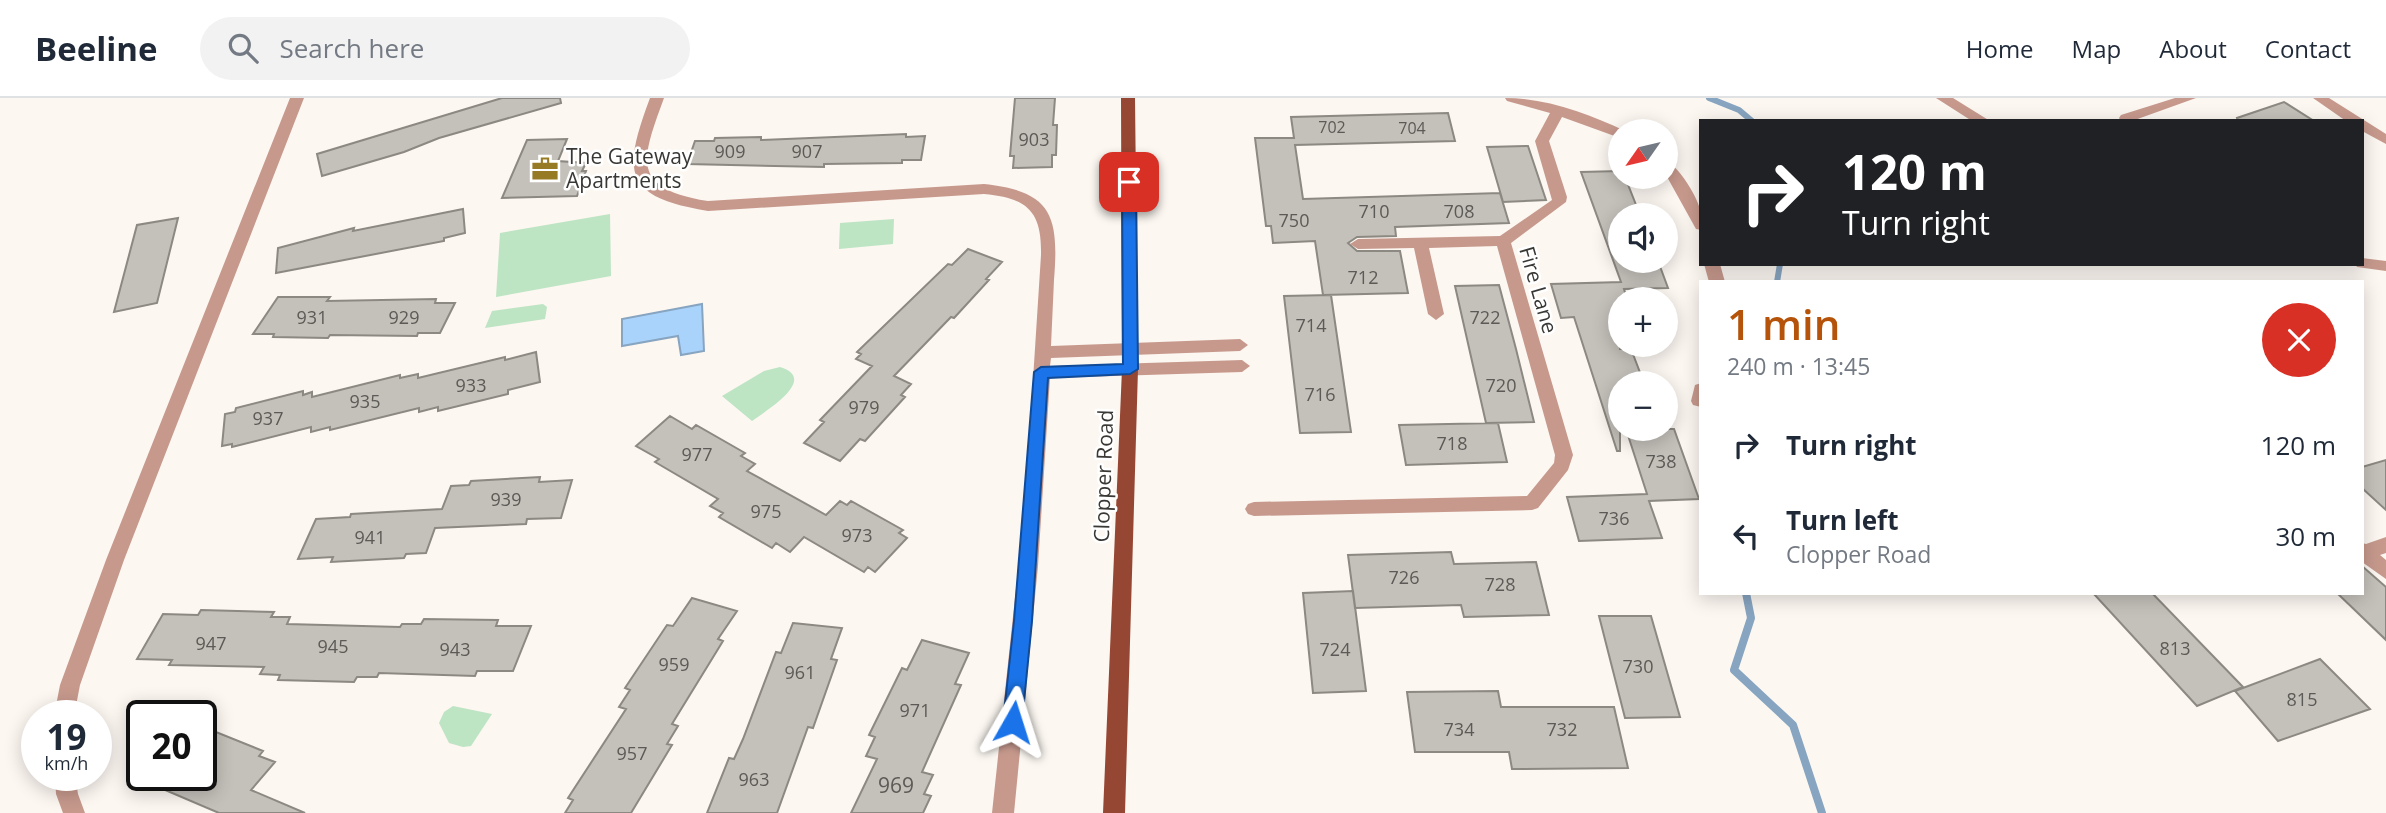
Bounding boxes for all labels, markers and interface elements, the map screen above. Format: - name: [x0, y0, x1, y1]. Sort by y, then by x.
- search box: [200, 17, 690, 80]
- text: Beeline: [35, 26, 158, 71]
- icon: search: [224, 29, 262, 67]
- text: Search here: [280, 30, 424, 66]
- text: Home: [1966, 32, 2034, 65]
- text: Map: [2072, 32, 2121, 65]
- text: About: [2159, 32, 2227, 65]
- text: Contact: [2265, 32, 2351, 65]
- house number: 702: [1318, 116, 1346, 138]
- house number: 704: [1398, 117, 1426, 139]
- north arrow: [1608, 119, 1678, 189]
- map controls: [1608, 119, 1678, 441]
- house number: 903: [1019, 127, 1049, 151]
- text: 120 m: [1842, 138, 1987, 204]
- house number: 909: [715, 139, 745, 163]
- house number: 907: [792, 139, 822, 163]
- place label: The Gateway Apartments: [566, 142, 693, 194]
- icon: right: [1727, 147, 1818, 238]
- pin: [1099, 152, 1159, 212]
- office icon: The Gateway Apartments: [530, 154, 560, 184]
- icon: arrive: [1110, 163, 1148, 201]
- house number: 710: [1359, 199, 1389, 223]
- house number: 708: [1444, 199, 1474, 223]
- text: Turn right: [1842, 201, 1990, 244]
- button: sound: [1608, 203, 1678, 273]
- house number: 750: [1279, 208, 1309, 232]
- street label: Fire Lane: [1513, 243, 1565, 336]
- house number: 712: [1348, 265, 1378, 289]
- button: +: [1608, 287, 1678, 357]
- text: 1 min: [1727, 295, 1840, 352]
- button: close: [2262, 303, 2336, 377]
- house number: 931: [297, 305, 327, 329]
- house number: 929: [389, 305, 419, 329]
- house number: 722: [1470, 305, 1500, 329]
- house number: 714: [1296, 313, 1326, 337]
- text: 240 m · 13:45: [1727, 350, 1870, 382]
- button: −: [1608, 371, 1678, 441]
- house number: 933: [456, 373, 486, 397]
- house number: 720: [1486, 373, 1516, 397]
- house number: 716: [1305, 382, 1335, 406]
- house number: 935: [350, 389, 380, 413]
- house number: 979: [849, 395, 879, 419]
- house number: 937: [253, 406, 283, 430]
- street label: Clopper Road: [1087, 409, 1119, 543]
- icon: right: [1727, 426, 1765, 464]
- text: Turn right: [1786, 427, 1917, 463]
- text: 120 m: [2261, 427, 2336, 463]
- house number: 718: [1437, 431, 1467, 455]
- house number: 977: [682, 442, 712, 466]
- house number: 738: [1646, 449, 1676, 473]
- house number: 939: [491, 487, 521, 511]
- house number: 975: [751, 499, 781, 523]
- text: Turn left: [1786, 502, 1898, 538]
- house number: 736: [1599, 506, 1629, 530]
- icon: left: [1727, 517, 1765, 555]
- text: 30 m: [2275, 518, 2336, 554]
- house number: 973: [842, 523, 872, 547]
- house number: 941: [355, 525, 385, 549]
- text: Clopper Road: [1786, 538, 1931, 570]
- house number: 726: [1389, 565, 1419, 589]
- house number: 728: [1485, 572, 1515, 596]
- house number: 947: [196, 631, 226, 655]
- house number: 945: [318, 634, 348, 658]
- house number: 813: [2160, 636, 2190, 660]
- house number: 943: [440, 637, 470, 661]
- house number: 724: [1320, 637, 1350, 661]
- house number: 959: [659, 652, 689, 676]
- house number: 730: [1623, 654, 1653, 678]
- house number: 961: [785, 660, 815, 684]
- position arrow: [976, 685, 1050, 759]
- house number: 815: [2287, 687, 2317, 711]
- house number: 971: [900, 698, 930, 722]
- speed limit sign: 20: [126, 700, 217, 791]
- text: 19: [46, 713, 87, 760]
- house number: 734: [1444, 717, 1474, 741]
- house number: 732: [1547, 717, 1577, 741]
- house number: 957: [617, 741, 647, 765]
- text: km/h: [45, 751, 88, 775]
- house number: 963: [739, 767, 769, 791]
- house number: 969: [878, 771, 914, 799]

